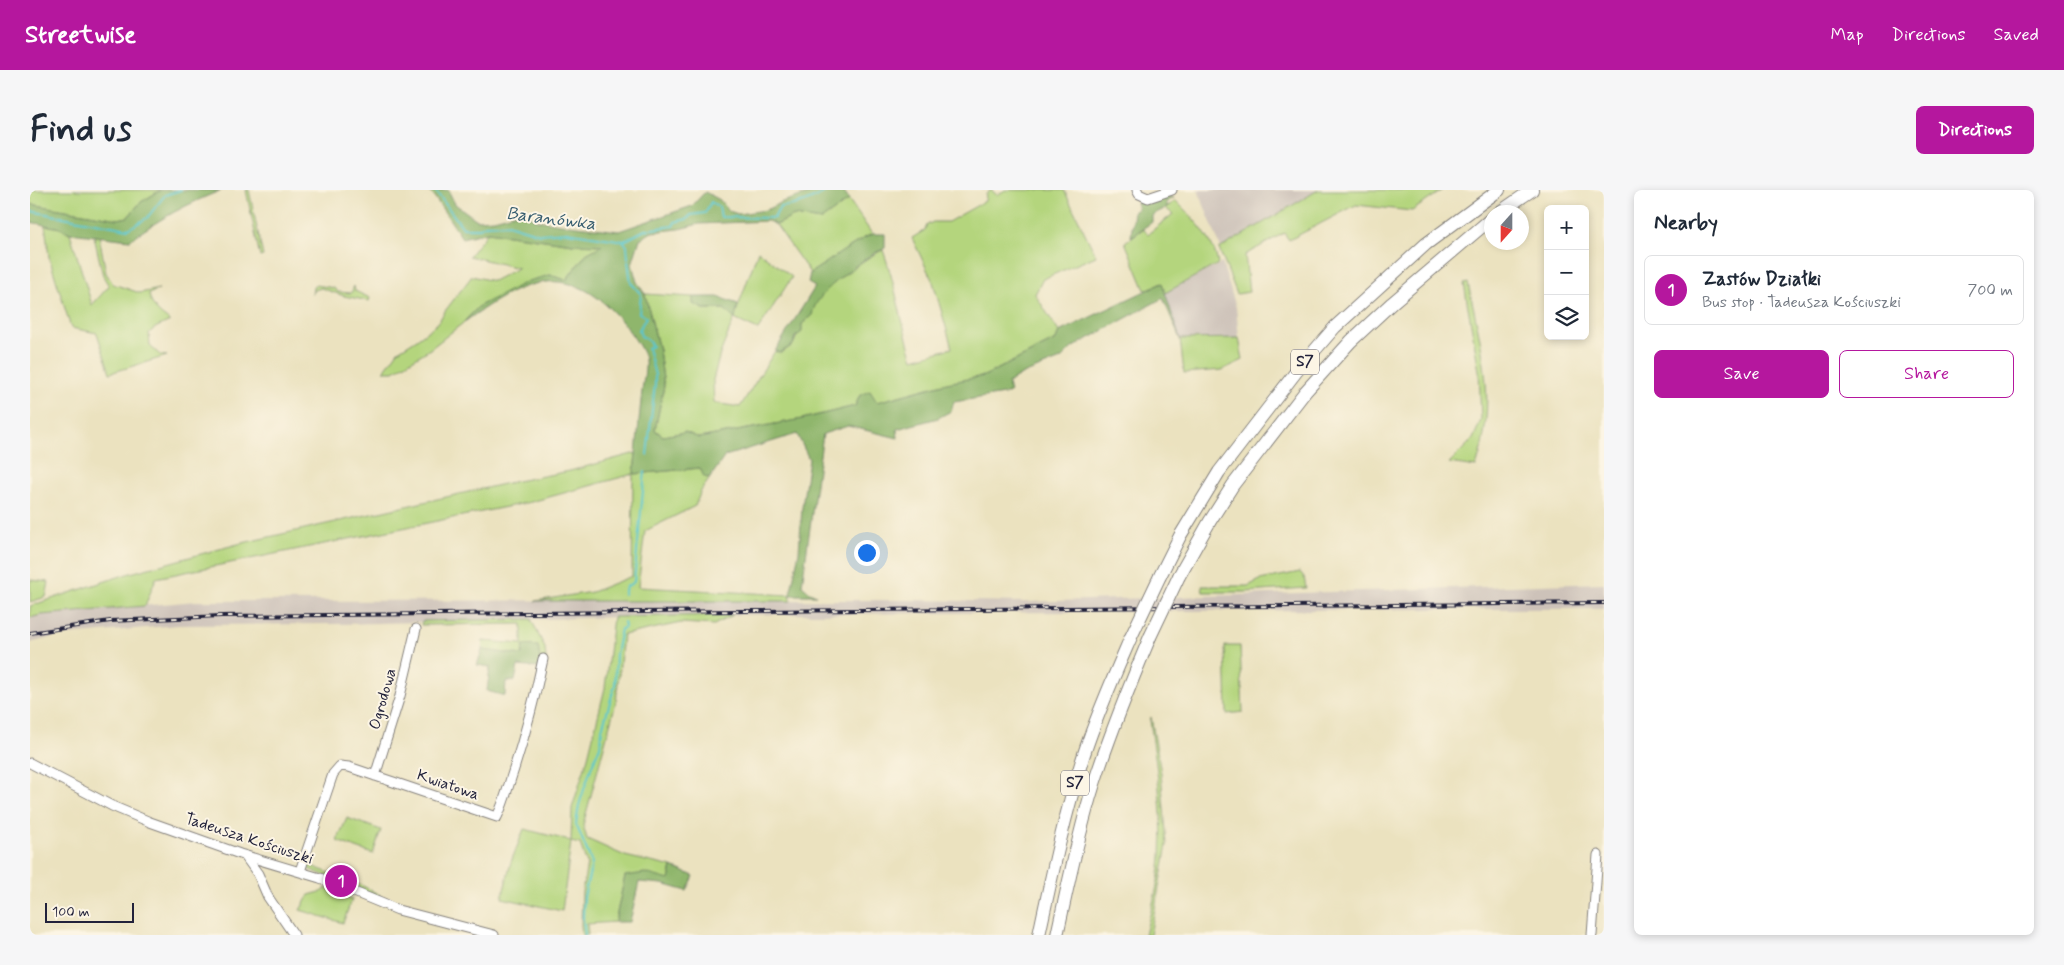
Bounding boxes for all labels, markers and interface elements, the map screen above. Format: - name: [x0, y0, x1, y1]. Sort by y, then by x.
- text: Streetwise: [25, 20, 136, 51]
- text: Map: [1831, 23, 1864, 47]
- text: Directions: [1892, 23, 1966, 47]
- text: Saved: [1994, 23, 2039, 47]
- button: Directions: [1916, 106, 2034, 154]
- text: Find us: [30, 107, 132, 153]
- water label: Baranówka: [505, 202, 597, 236]
- north arrow: [1484, 205, 1529, 250]
- map controls: [1544, 205, 1589, 340]
- button: +: [1544, 205, 1589, 250]
- text: Nearby: [1654, 209, 1718, 237]
- button: −: [1544, 250, 1589, 295]
- text: Zastów Działki: [1702, 267, 1821, 292]
- text: 1: [1667, 280, 1675, 301]
- text: 700 m: [1967, 280, 2013, 301]
- text: Bus stop · Tadeusza Kościuszki: [1702, 292, 1901, 313]
- button: layers: [1544, 295, 1589, 340]
- road number: S7: [1291, 350, 1319, 374]
- button: Save: [1654, 350, 1829, 398]
- button: Share: [1839, 350, 2014, 398]
- your location: [854, 540, 880, 566]
- street label: Ogrodowa: [364, 666, 402, 732]
- street label: Kwiatowa: [414, 765, 482, 805]
- road number: S7: [1061, 770, 1089, 796]
- street label: Tadeusza Kościuszki: [182, 808, 316, 870]
- pin: 1: [325, 862, 357, 900]
- scale bar: [45, 900, 134, 923]
- text: 100 m: [52, 903, 90, 921]

